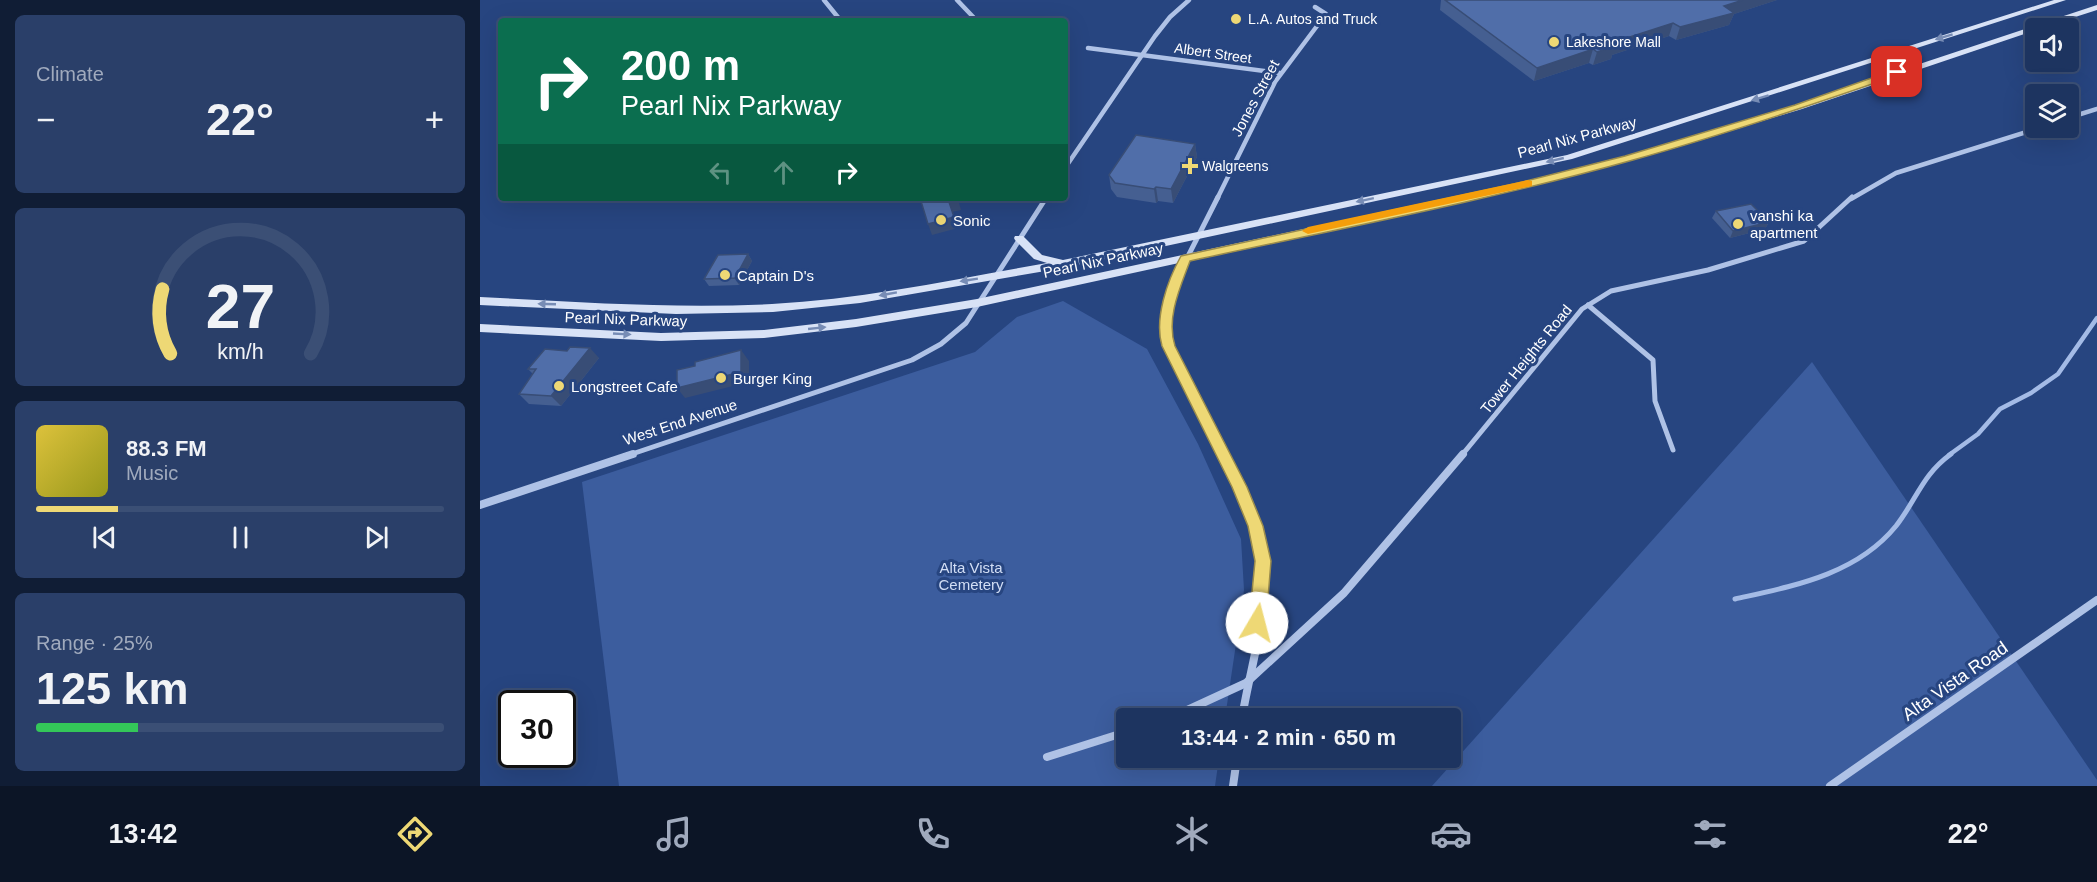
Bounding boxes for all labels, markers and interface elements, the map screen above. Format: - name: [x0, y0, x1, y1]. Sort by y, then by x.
- place label: L.A. Autos and Truck: [1248, 11, 1378, 27]
- marker: L.A. Autos and Truck: [1229, 12, 1243, 26]
- map controls: [2025, 18, 2079, 138]
- button: sound: [2025, 18, 2079, 72]
- one-way arrow: [1935, 33, 1953, 42]
- place label: Lakeshore Mall: [1566, 34, 1661, 50]
- marker: Lakeshore Mall: [1547, 35, 1561, 49]
- street label: Albert Street: [1173, 40, 1253, 66]
- icon: right: [522, 42, 600, 120]
- text: 200 m: [621, 42, 740, 89]
- pin: [1871, 46, 1922, 97]
- icon: arrive: [1880, 55, 1913, 88]
- street label: Jones Street: [1228, 56, 1283, 139]
- text: Climate: [36, 63, 104, 85]
- button: layers: [2025, 84, 2079, 138]
- text: Pearl Nix Parkway: [621, 91, 842, 121]
- text: 22°: [206, 94, 274, 145]
- one-way arrow: [1750, 94, 1768, 103]
- text: −: [36, 101, 55, 138]
- text: +: [425, 101, 444, 138]
- street label: Pearl Nix Parkway: [1516, 113, 1639, 161]
- icon: left: [704, 156, 737, 189]
- icon: ahead: [767, 156, 800, 189]
- icon: right: [830, 156, 863, 189]
- one-way arrow: [1546, 156, 1565, 165]
- place label: Walgreens: [1202, 158, 1268, 174]
- marker: Walgreens: [1183, 159, 1197, 173]
- one-way arrow: [1355, 196, 1374, 205]
- place label: vanshi ka apartment: [1750, 207, 1818, 241]
- place label: Sonic: [953, 212, 991, 229]
- marker: Sonic: [934, 213, 948, 227]
- marker: vanshi ka apartment: [1731, 217, 1745, 231]
- street label: Pearl Nix Parkway: [1041, 239, 1165, 281]
- place label: Captain D's: [737, 267, 814, 284]
- marker: Captain D's: [718, 268, 732, 282]
- text: 27: [205, 272, 275, 341]
- one-way arrow: [960, 276, 979, 285]
- one-way arrow: [878, 290, 897, 299]
- one-way arrow: [538, 300, 557, 309]
- street label: Tower Heights Road: [1477, 301, 1575, 417]
- street label: Pearl Nix Parkway: [564, 308, 688, 330]
- one-way arrow: [807, 323, 826, 333]
- one-way arrow: [613, 329, 632, 339]
- text: km/h: [217, 340, 263, 364]
- place label: Burger King: [733, 370, 812, 387]
- marker: Burger King: [714, 371, 728, 385]
- place label: Longstreet Cafe: [571, 378, 678, 395]
- marker: Longstreet Cafe: [552, 379, 566, 393]
- street label: West End Avenue: [621, 396, 739, 448]
- text: 88.3 FM: [126, 436, 207, 461]
- text: Music: [126, 462, 178, 484]
- icon: previous: [88, 521, 121, 554]
- icon: pause: [224, 521, 257, 554]
- icon: next: [360, 521, 393, 554]
- park label: Alta Vista Cemetery: [938, 559, 1004, 593]
- position arrow: [1225, 591, 1289, 655]
- text: Range · 25%: [36, 632, 153, 654]
- street label: Alta Vista Road: [1899, 637, 2011, 725]
- text: 125 km: [36, 663, 189, 714]
- speed limit sign: 30: [498, 690, 576, 768]
- text: 13:44 · 2 min · 650 m: [1181, 725, 1396, 750]
- icon: directions: [394, 813, 436, 855]
- icon: music: [653, 813, 695, 855]
- icon: phone: [912, 813, 954, 855]
- icon: climate: [1171, 813, 1213, 855]
- icon: car: [1430, 813, 1472, 855]
- icon: filters: [1689, 813, 1731, 855]
- text: 13:42: [108, 819, 178, 849]
- text: 22°: [1948, 819, 1988, 849]

